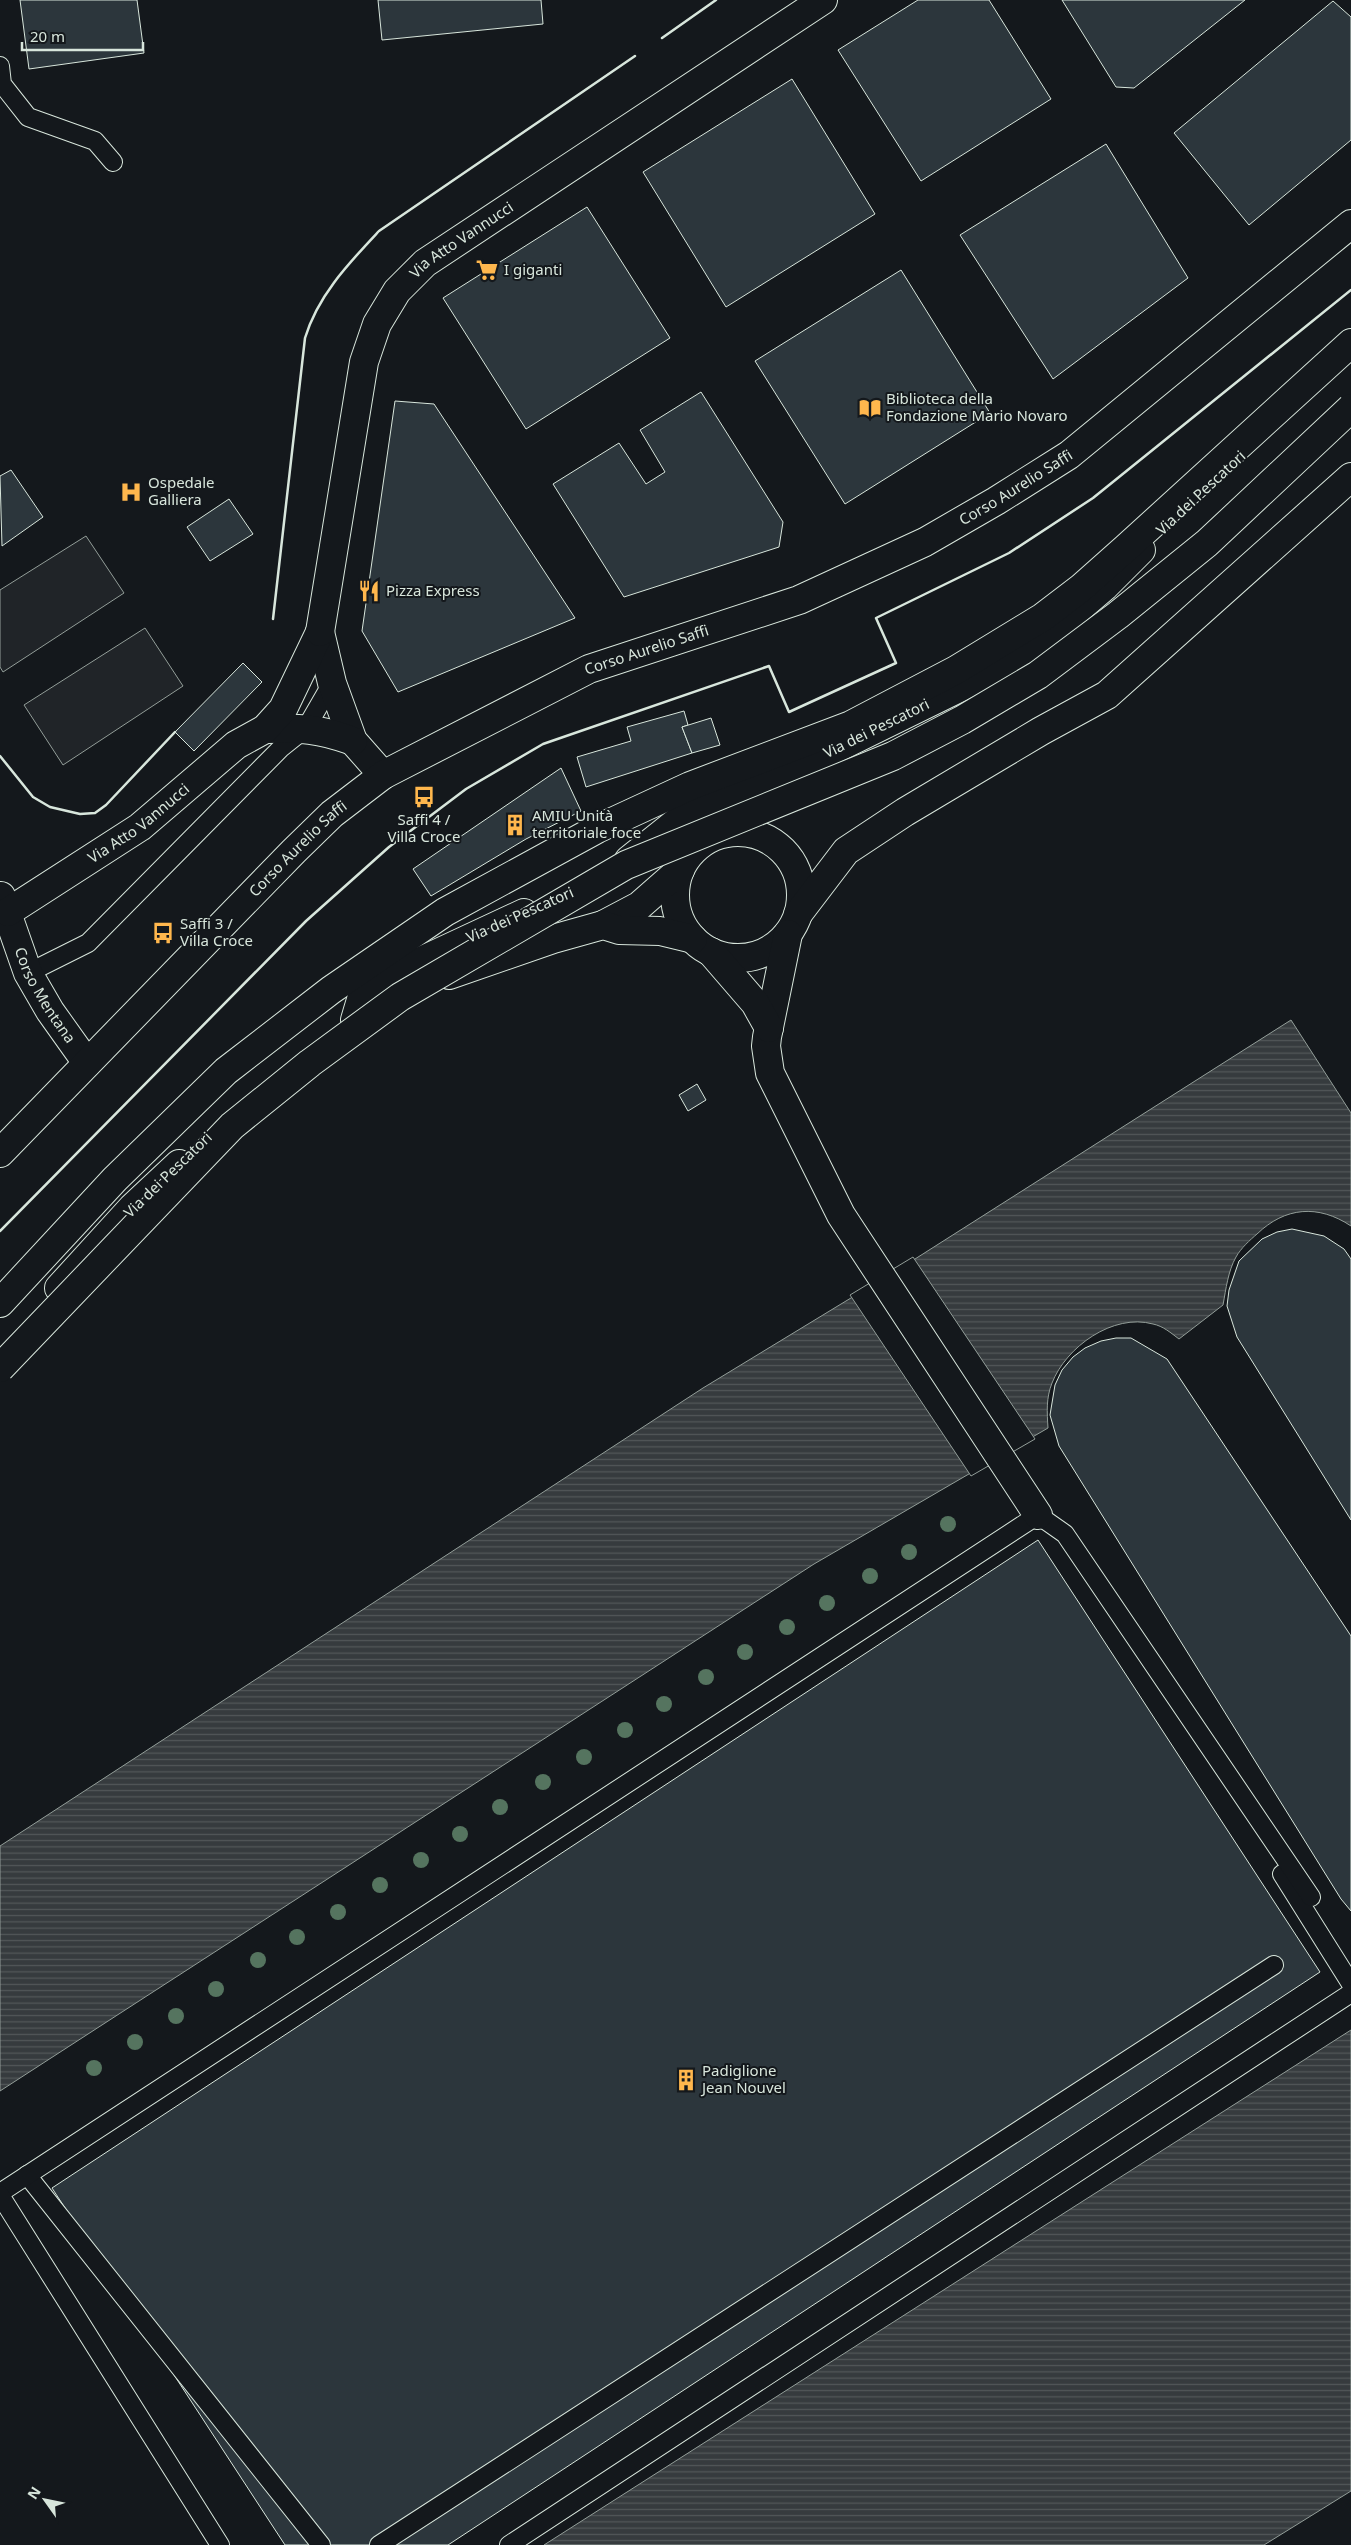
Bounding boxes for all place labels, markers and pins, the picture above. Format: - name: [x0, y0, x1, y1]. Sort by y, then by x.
- supermarket icon: I giganti: [474, 257, 500, 283]
- place label: I giganti: [504, 259, 562, 279]
- place label: Biblioteca della Fondazione Mario Novaro: [886, 388, 1068, 425]
- library icon: Biblioteca della Fondazione Mario Novaro: [857, 395, 883, 421]
- place label: Ospedale Galliera: [148, 472, 215, 509]
- hospital icon: Ospedale Galliera: [118, 479, 144, 505]
- restaurant icon: Pizza Express: [356, 578, 382, 604]
- place label: Pizza Express: [386, 580, 480, 600]
- bus stop icon: Saffi 4 / Villa Croce: [411, 784, 437, 810]
- place label: AMIU Unità territoriale foce: [532, 805, 641, 842]
- place label: Saffi 4 / Villa Croce: [387, 809, 461, 846]
- building icon: AMIU Unità territoriale foce: [502, 812, 528, 838]
- place label: Saffi 3 / Villa Croce: [180, 913, 253, 950]
- bus stop icon: Saffi 3 / Villa Croce: [150, 920, 176, 946]
- place label: Padiglione Jean Nouvel: [700, 2060, 786, 2097]
- building icon: Padiglione Jean Nouvel: [673, 2067, 699, 2093]

